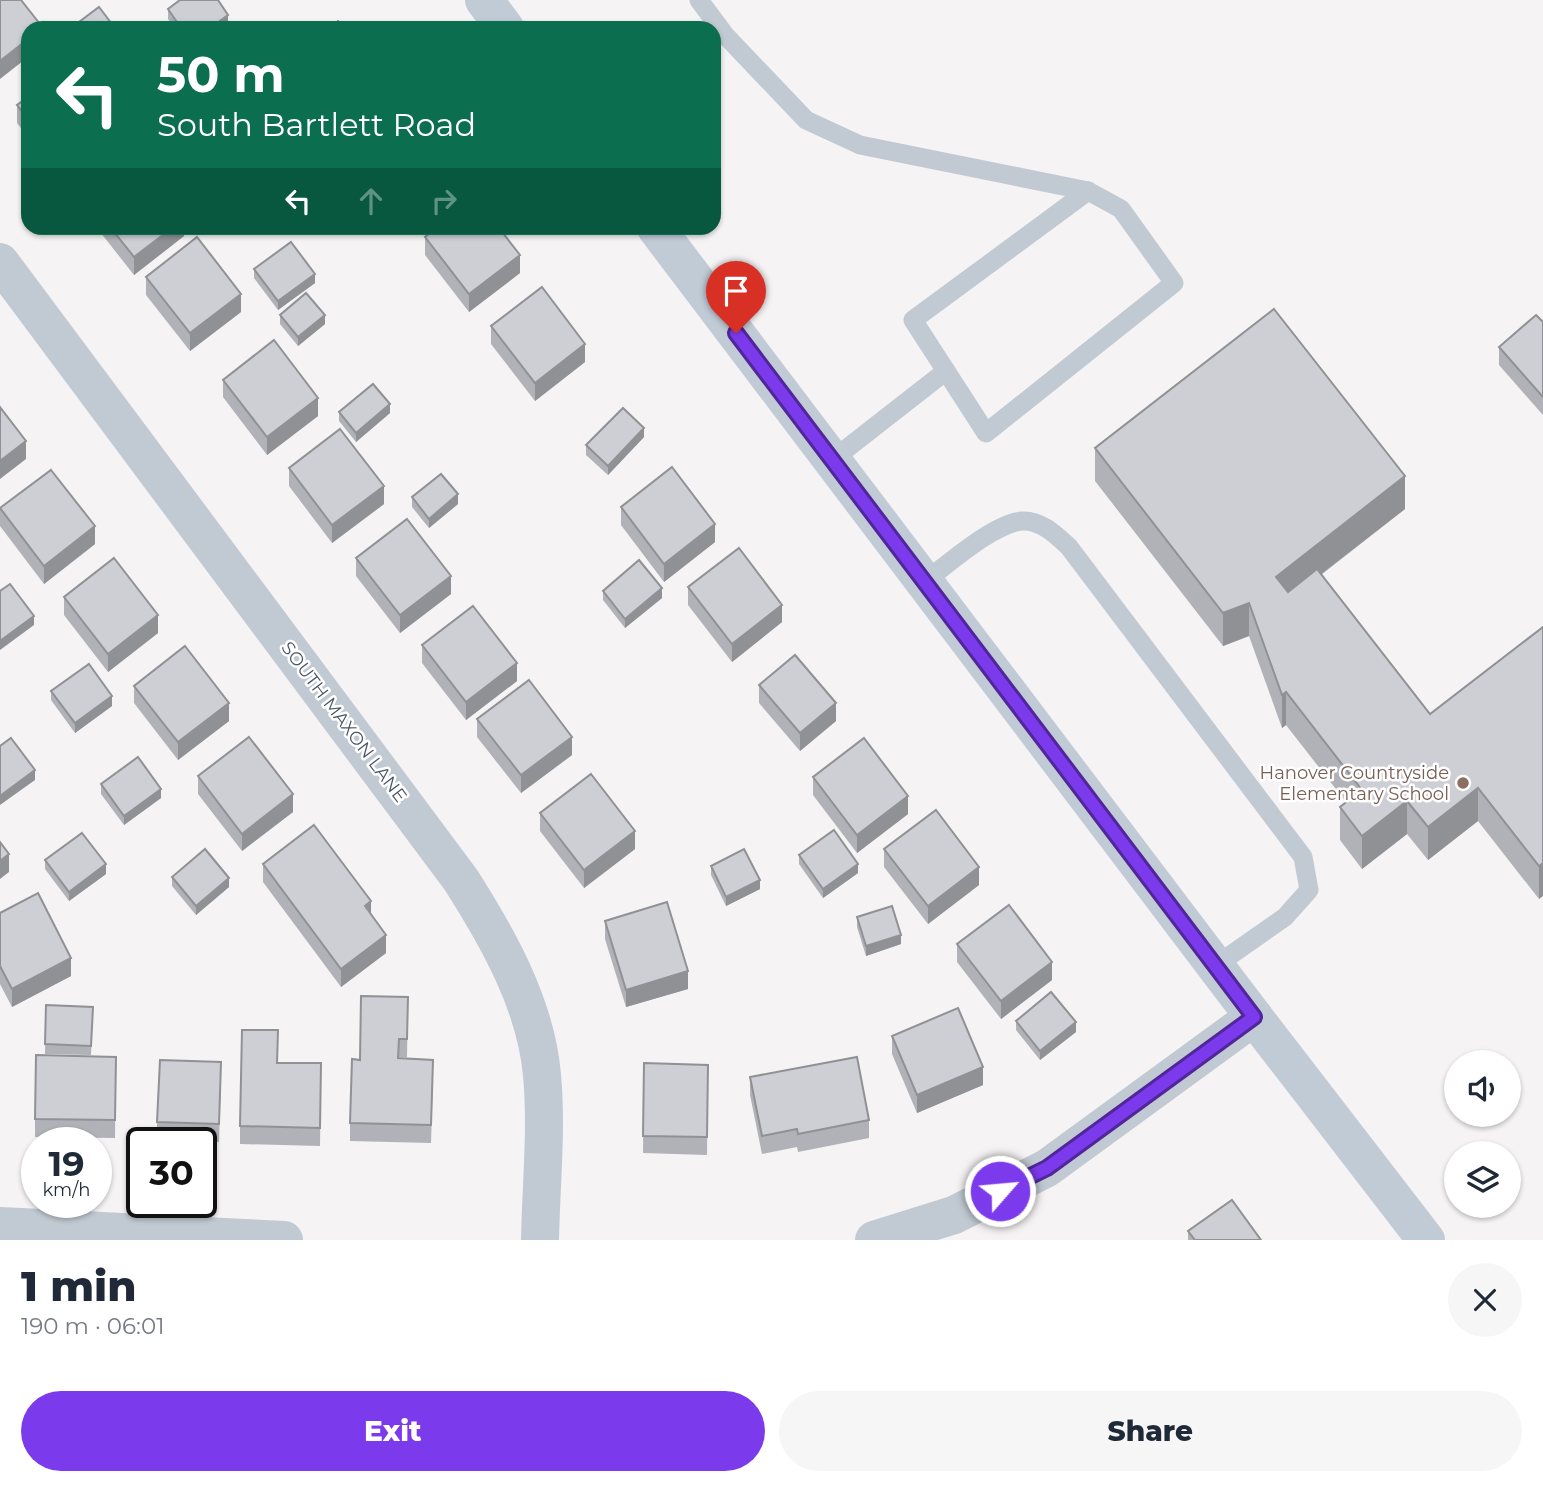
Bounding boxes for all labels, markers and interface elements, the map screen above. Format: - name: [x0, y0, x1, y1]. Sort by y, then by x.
- text: 50 m: [157, 45, 285, 104]
- icon: left: [42, 49, 133, 140]
- text: South Bartlett Road: [157, 105, 476, 144]
- icon: left: [279, 182, 317, 220]
- icon: ahead: [352, 182, 390, 220]
- icon: right: [425, 182, 463, 220]
- pin: [706, 261, 766, 333]
- icon: arrive: [717, 272, 755, 310]
- street label: SOUTH MAXON LANE: [276, 637, 412, 807]
- place label: Hanover Countryside Elementary School: [1260, 762, 1449, 805]
- marker: Hanover Countryside Elementary School: [1455, 775, 1471, 791]
- map controls: [1444, 1050, 1521, 1218]
- button: sound: [1444, 1050, 1521, 1127]
- speed limit sign: 30: [126, 1127, 217, 1218]
- button: layers: [1444, 1141, 1521, 1218]
- text: 19: [48, 1142, 85, 1185]
- position arrow: [963, 1154, 1037, 1228]
- text: km/h: [42, 1179, 91, 1201]
- text: 1 min: [21, 1260, 137, 1312]
- button: close: [1448, 1263, 1522, 1337]
- text: 190 m · 06:01: [21, 1312, 164, 1340]
- button: Exit: [21, 1391, 765, 1471]
- button: Share: [779, 1391, 1522, 1471]

